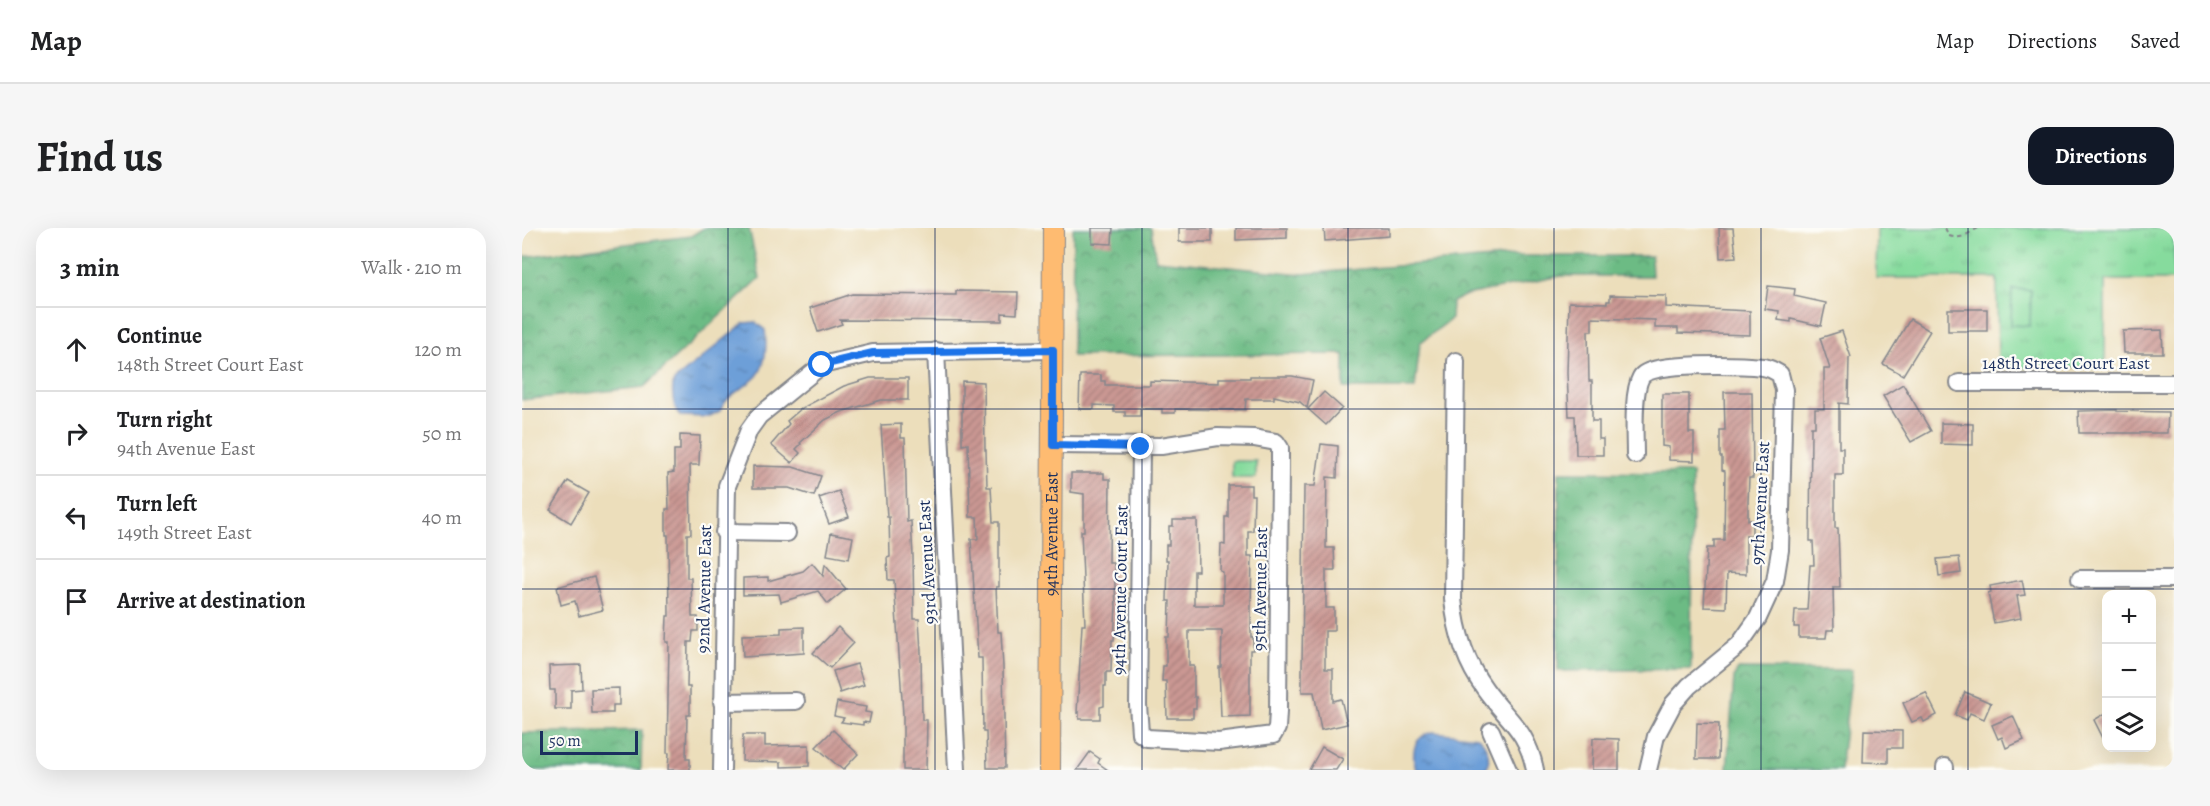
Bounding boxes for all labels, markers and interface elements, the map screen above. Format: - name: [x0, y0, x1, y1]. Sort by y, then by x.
- text: Map: [30, 22, 82, 60]
- text: Map: [1936, 27, 1974, 55]
- text: Directions: [2007, 27, 2097, 55]
- text: Saved: [2130, 27, 2180, 55]
- button: Directions: [2028, 127, 2174, 185]
- text: Find us: [36, 128, 163, 185]
- text: 3 min: [60, 250, 120, 285]
- text: Walk · 210 m: [361, 254, 462, 281]
- text: Continue: [117, 321, 202, 351]
- icon: ahead: [60, 333, 93, 366]
- text: 120 m: [414, 336, 462, 363]
- text: 148th Street Court East: [117, 351, 303, 378]
- route start: [808, 351, 834, 377]
- street label: 148th Street Court East: [1982, 351, 2150, 375]
- text: Turn right: [117, 405, 213, 435]
- icon: right: [60, 417, 93, 450]
- text: 50 m: [422, 420, 462, 447]
- route end: [1127, 433, 1153, 459]
- text: 94th Avenue East: [117, 435, 255, 462]
- street label: 97th Avenue East: [1745, 440, 1775, 565]
- street label: 94th Avenue East: [1039, 472, 1064, 596]
- text: Turn left: [117, 489, 197, 519]
- street label: 93rd Avenue East: [912, 499, 942, 625]
- icon: left: [60, 501, 93, 534]
- text: 40 m: [422, 504, 462, 531]
- street label: 94th Avenue Court East: [1107, 505, 1133, 675]
- text: 149th Street East: [117, 519, 252, 546]
- street label: 92nd Avenue East: [691, 524, 717, 654]
- street label: 95th Avenue East: [1247, 527, 1273, 651]
- icon: arrive: [60, 585, 93, 618]
- text: Arrive at destination: [117, 586, 306, 616]
- map controls: [2102, 590, 2156, 752]
- button: +: [2102, 590, 2156, 644]
- button: −: [2102, 644, 2156, 698]
- button: layers: [2102, 698, 2156, 752]
- scale bar: [540, 728, 638, 756]
- text: 50 m: [549, 730, 581, 752]

